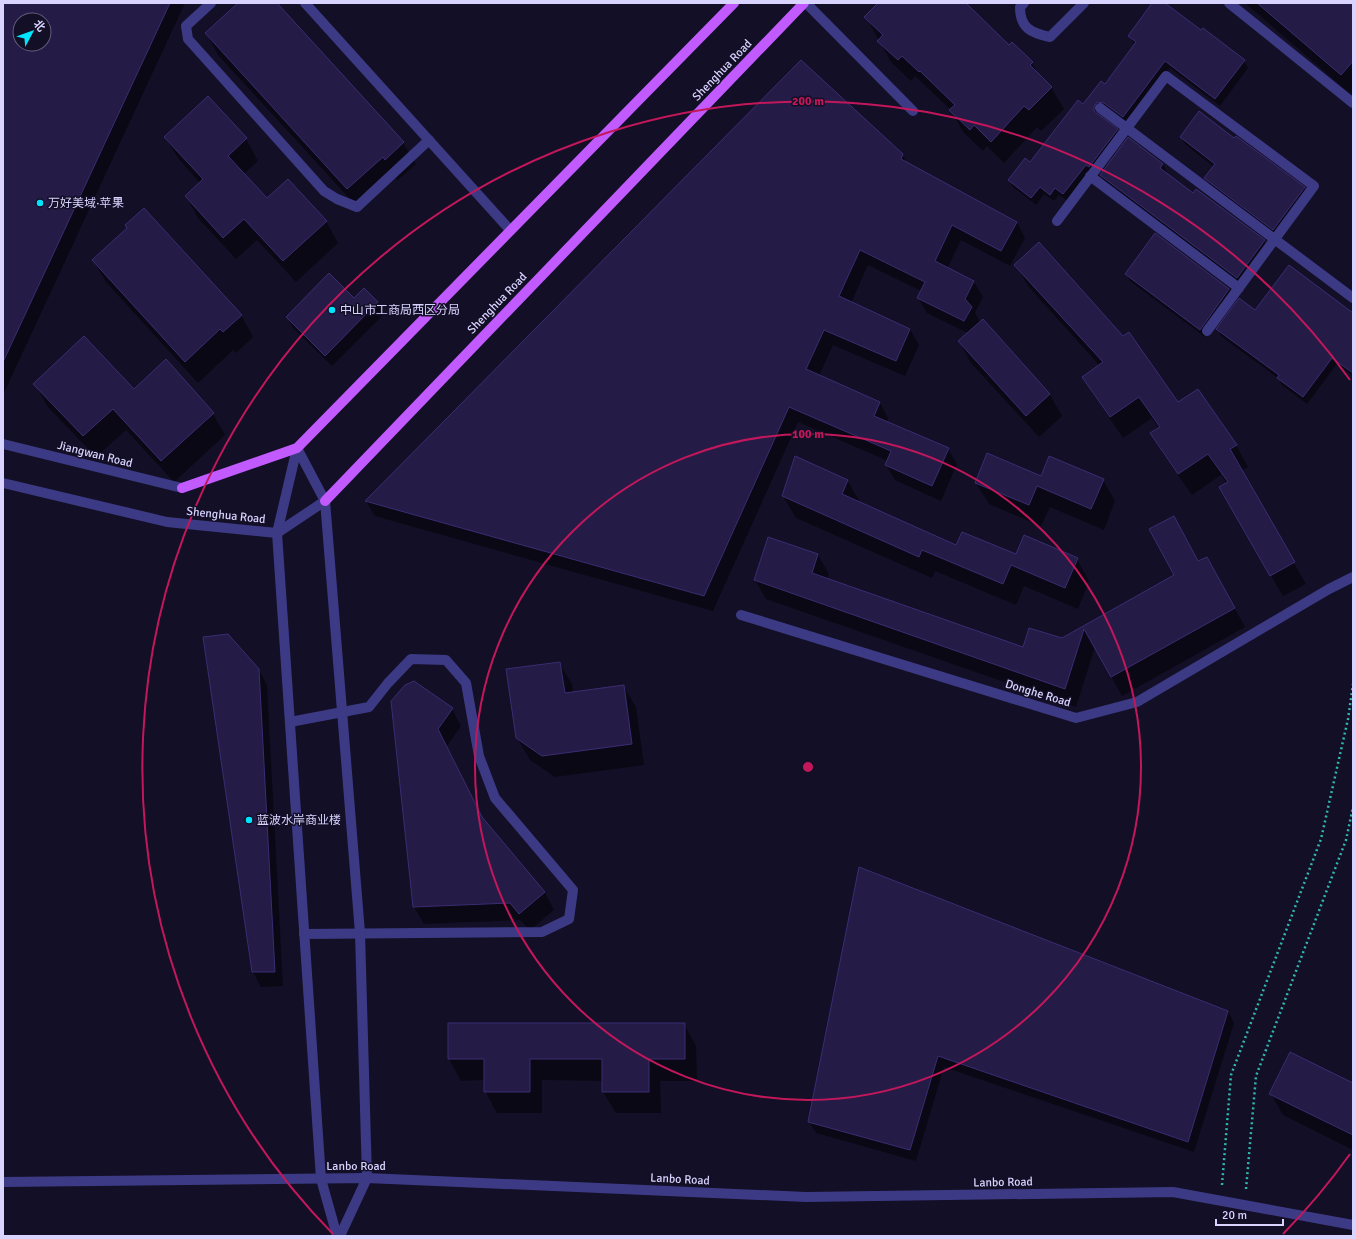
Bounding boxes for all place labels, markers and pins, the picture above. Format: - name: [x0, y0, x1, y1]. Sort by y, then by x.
- place label: 万好美域·苹果: [48, 196, 124, 211]
- marker: 万好美域·苹果: [35, 198, 45, 208]
- place label: 中山市工商局西区分局: [340, 303, 460, 318]
- marker: 中山市工商局西区分局: [327, 305, 337, 315]
- centre of rings: [801, 760, 815, 774]
- place label: 蓝波水岸商业楼: [257, 813, 341, 828]
- marker: 蓝波水岸商业楼: [244, 815, 254, 825]

